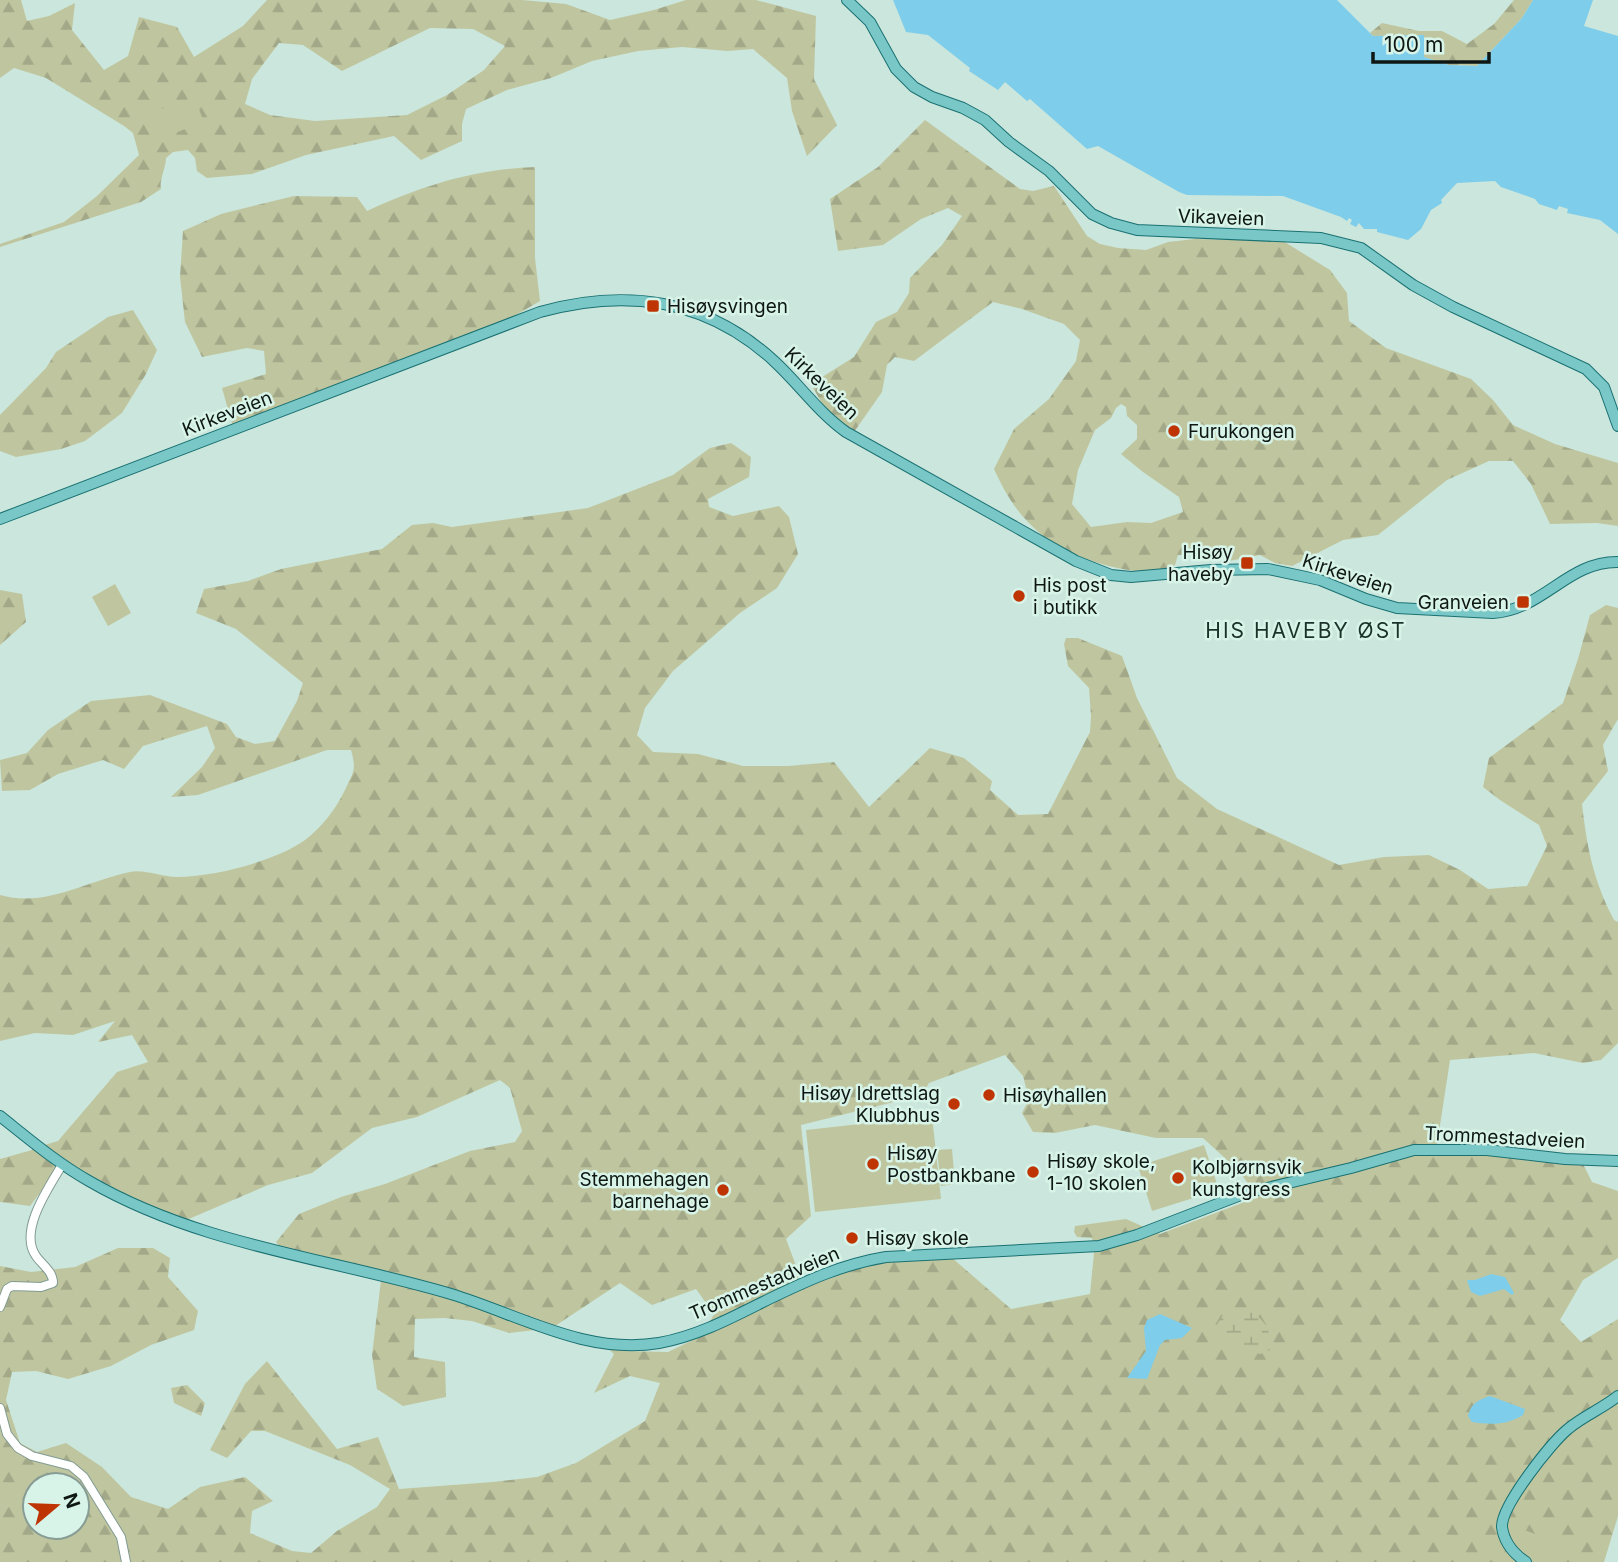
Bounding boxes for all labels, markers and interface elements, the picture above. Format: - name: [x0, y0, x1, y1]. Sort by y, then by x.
- scale bar: [1373, 21, 1488, 65]
- text: 100 m: [1384, 32, 1443, 57]
- street label: Vikaveien: [1177, 204, 1265, 231]
- place label: Hisøysvingen: [667, 295, 788, 318]
- marker: Hisøysvingen: [645, 298, 661, 314]
- street label: Kirkeveien: [780, 342, 863, 424]
- street label: Kirkeveien: [179, 386, 275, 441]
- place label: Furukongen: [1188, 420, 1295, 443]
- marker: Furukongen: [1166, 423, 1182, 439]
- place label: Hisøy haveby: [1168, 541, 1233, 586]
- street label: Kirkeveien: [1300, 549, 1396, 600]
- marker: Hisøy haveby: [1239, 555, 1255, 571]
- place label: His post i butikk: [1033, 574, 1106, 619]
- marker: His post i butikk: [1011, 588, 1027, 604]
- place label: Granveien: [1418, 591, 1509, 614]
- marker: Granveien: [1515, 594, 1531, 610]
- district label: HIS HAVEBY ØST: [1205, 618, 1407, 643]
- place label: Hisøy Idrettslag Klubbhus: [801, 1082, 940, 1127]
- place label: Hisøyhallen: [1003, 1084, 1107, 1107]
- marker: Hisøyhallen: [981, 1087, 997, 1103]
- marker: Hisøy Idrettslag Klubbhus: [946, 1096, 962, 1112]
- street label: Trommestadveien: [1424, 1122, 1586, 1153]
- place label: Hisøy Postbankbane: [887, 1142, 1016, 1187]
- place label: Hisøy skole, 1-10 skolen: [1047, 1150, 1155, 1195]
- marker: Hisøy Postbankbane: [865, 1156, 881, 1172]
- place label: Kolbjørnsvik kunstgress: [1192, 1156, 1303, 1201]
- marker: Hisøy skole, 1-10 skolen: [1025, 1164, 1041, 1180]
- place label: Stemmehagen barnehage: [579, 1168, 709, 1213]
- marker: Kolbjørnsvik kunstgress: [1170, 1170, 1186, 1186]
- marker: Stemmehagen barnehage: [715, 1182, 731, 1198]
- place label: Hisøy skole: [866, 1227, 969, 1250]
- marker: Hisøy skole: [844, 1230, 860, 1246]
- street label: Trommestadveien: [686, 1241, 843, 1325]
- north arrow: [21, 1471, 91, 1541]
- text: N: [58, 1490, 85, 1511]

